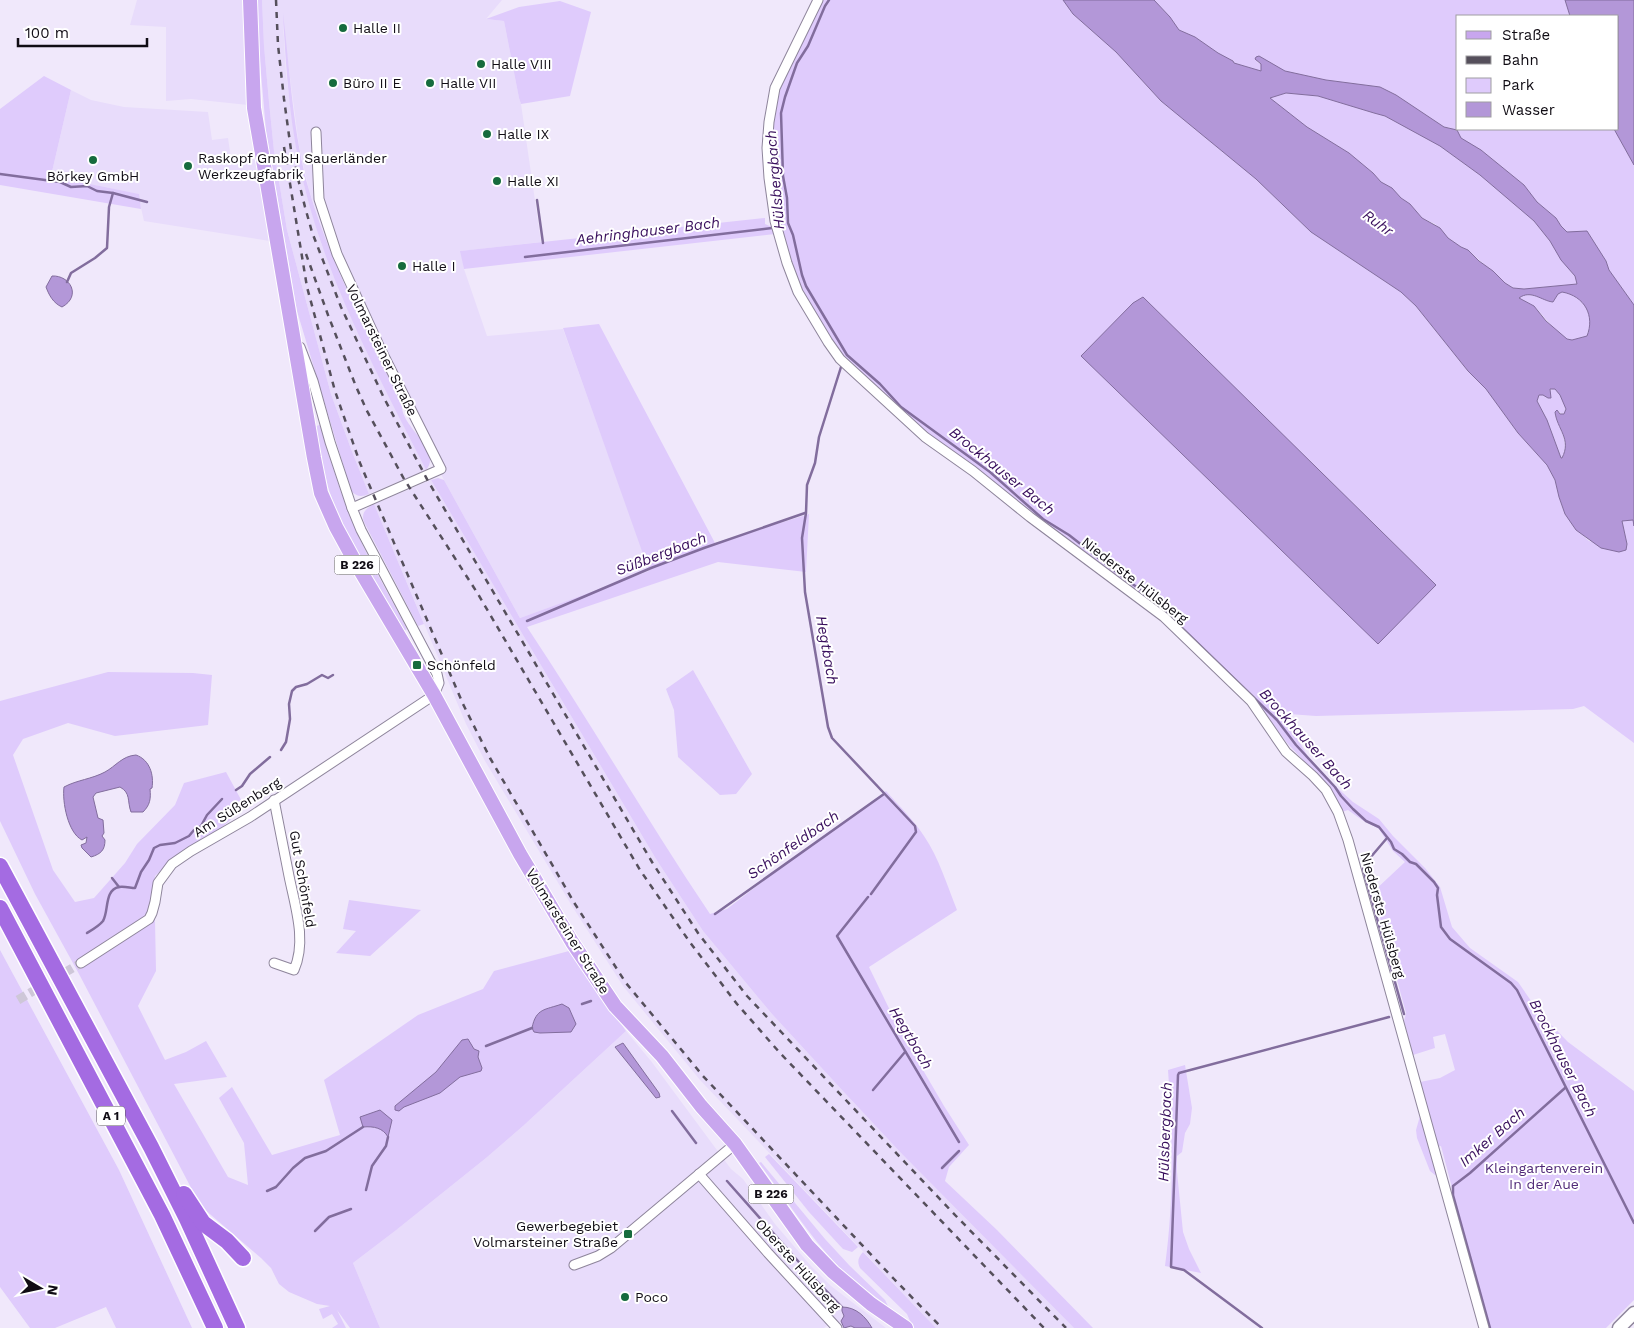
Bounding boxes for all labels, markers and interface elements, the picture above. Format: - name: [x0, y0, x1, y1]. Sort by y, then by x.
- scale bar: [18, 15, 146, 47]
- legend: [1456, 15, 1619, 130]
- place label: Halle II: [353, 20, 401, 36]
- marker: Halle II: [337, 22, 349, 34]
- text: 100 m: [25, 24, 69, 42]
- text: Straße: [1502, 26, 1550, 44]
- text: Bahn: [1502, 51, 1539, 69]
- place label: Halle VIII: [491, 56, 552, 72]
- marker: Halle VIII: [475, 58, 487, 70]
- place label: Büro II E: [343, 75, 402, 91]
- place label: Halle VII: [440, 75, 496, 91]
- text: Park: [1502, 76, 1535, 94]
- marker: Büro II E: [327, 77, 339, 89]
- marker: Halle VII: [424, 77, 436, 89]
- text: Wasser: [1502, 101, 1555, 119]
- place label: Halle IX: [497, 126, 549, 142]
- marker: Halle IX: [481, 128, 493, 140]
- water label: Hülsbergbach: [762, 129, 788, 231]
- place label: Raskopf GmbH Sauerländer Werkzeugfabrik: [198, 150, 387, 182]
- marker: Börkey GmbH: [87, 154, 99, 166]
- marker: Raskopf GmbH Sauerländer Werkzeugfabrik: [182, 160, 194, 172]
- place label: Börkey GmbH: [47, 168, 139, 184]
- place label: Halle XI: [507, 173, 559, 189]
- marker: Halle XI: [491, 175, 503, 187]
- water label: Ruhr: [1359, 206, 1398, 241]
- water label: Aehringhauser Bach: [574, 213, 721, 249]
- place label: Halle I: [412, 258, 456, 274]
- marker: Halle I: [396, 260, 408, 272]
- street label: Volmarsteiner Straße: [343, 281, 421, 419]
- water label: Brockhauser Bach: [946, 423, 1058, 519]
- water label: Süßbergbach: [613, 528, 709, 580]
- street label: Niederste Hülsberg: [1079, 533, 1192, 627]
- road number: B 226: [334, 556, 380, 574]
- water label: Hegtbach: [812, 614, 842, 686]
- place label: Schönfeld: [427, 657, 496, 673]
- marker: Schönfeld: [411, 659, 423, 671]
- water label: Brockhauser Bach: [1256, 685, 1356, 793]
- street label: Am Süßenberg: [190, 773, 284, 840]
- water label: Schönfeldbach: [744, 807, 842, 883]
- street label: Gut Schönfeld: [287, 829, 319, 929]
- street label: Niederste Hülsberg: [1357, 850, 1409, 980]
- street label: Volmarsteiner Straße: [523, 865, 613, 997]
- water label: Brockhauser Bach: [1525, 996, 1601, 1120]
- water label: Hegtbach: [885, 1003, 937, 1073]
- water label: Hülsbergbach: [1154, 1082, 1176, 1182]
- water label: Imker Bach: [1455, 1104, 1529, 1170]
- road number: A 1: [97, 1106, 125, 1126]
- park label: Kleingartenverein In der Aue: [1485, 1160, 1603, 1192]
- road number: B 226: [748, 1184, 794, 1204]
- street label: Oberste Hülsberg: [752, 1215, 844, 1315]
- place label: Gewerbegebiet Volmarsteiner Straße: [473, 1218, 618, 1250]
- marker: Gewerbegebiet Volmarsteiner Straße: [622, 1228, 634, 1240]
- north arrow: [15, 1263, 65, 1313]
- text: N: [44, 1284, 62, 1296]
- place label: Poco: [635, 1289, 668, 1305]
- marker: Poco: [619, 1291, 631, 1303]

